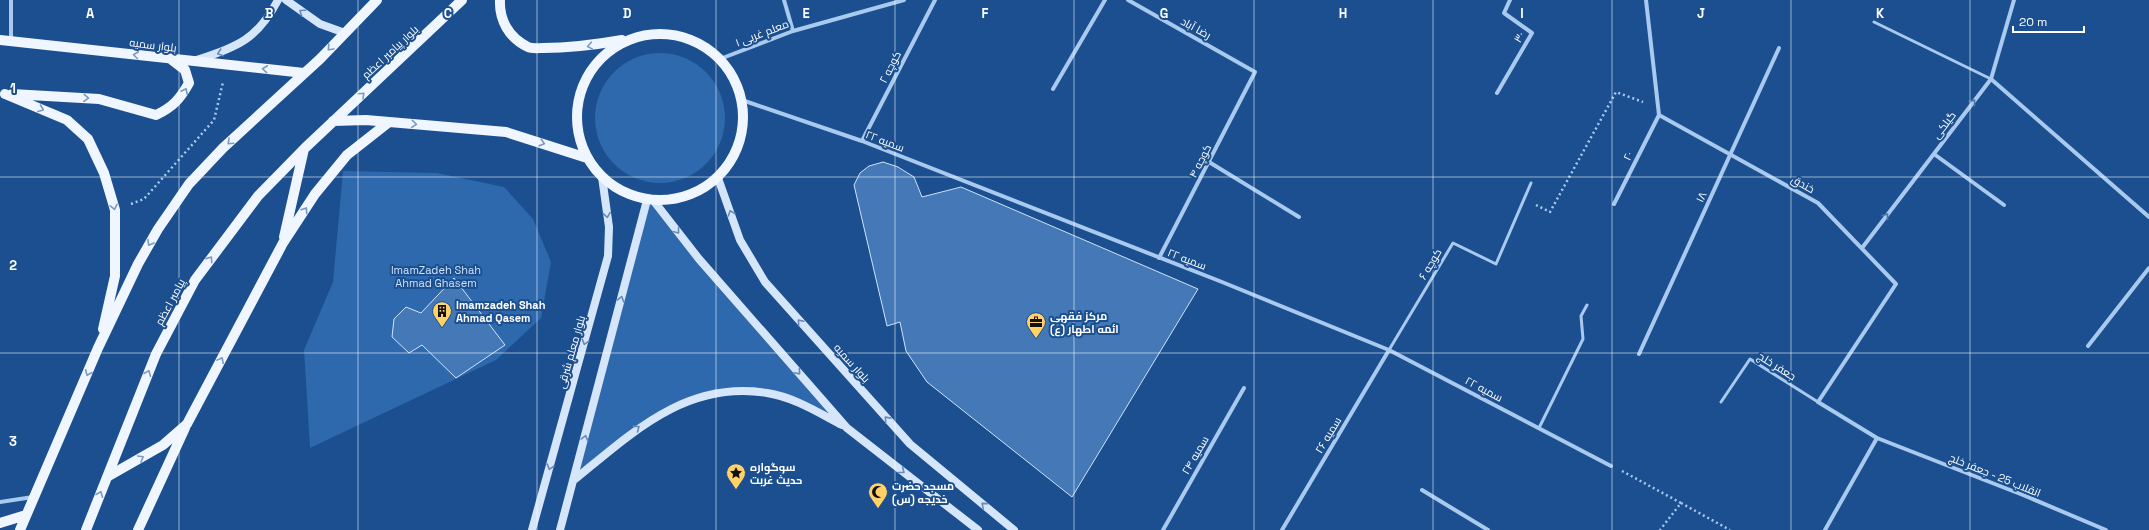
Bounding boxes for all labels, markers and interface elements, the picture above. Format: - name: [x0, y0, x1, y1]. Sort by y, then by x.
- text: A: [86, 5, 95, 22]
- text: B: [265, 5, 274, 22]
- text: C: [444, 5, 452, 22]
- text: D: [623, 5, 632, 22]
- text: E: [802, 5, 810, 22]
- text: F: [982, 5, 989, 22]
- text: G: [1160, 5, 1168, 22]
- text: H: [1339, 5, 1347, 22]
- text: I: [1520, 5, 1524, 22]
- text: J: [1697, 5, 1705, 22]
- text: K: [1876, 5, 1885, 22]
- scale bar: [2013, 8, 2084, 34]
- one-way arrow: [299, 9, 306, 17]
- street label: رضا آباد: [1178, 14, 1214, 42]
- text: 20 m: [2019, 14, 2047, 30]
- street label: معلم غربی ۱: [733, 16, 791, 51]
- street label: بلوار پیامبر اعظم: [359, 22, 422, 82]
- street label: ۳۰: [1510, 29, 1528, 45]
- street label: بلوار سمیه: [129, 35, 177, 55]
- one-way arrow: [586, 41, 593, 50]
- one-way arrow: [327, 43, 335, 51]
- one-way arrow: [217, 48, 224, 56]
- street label: کوچه ۲: [876, 48, 904, 85]
- one-way arrow: [133, 51, 139, 60]
- one-way arrow: [262, 65, 268, 74]
- text: 1: [10, 80, 16, 97]
- one-way arrow: [180, 88, 188, 95]
- one-way arrow: [357, 92, 365, 99]
- one-way arrow: [83, 94, 89, 103]
- one-way arrow: [1968, 99, 1976, 106]
- one-way arrow: [36, 104, 44, 112]
- street label: گیلکی: [1929, 108, 1959, 142]
- one-way arrow: [411, 119, 417, 128]
- street label: سمیه ۲۲: [864, 127, 906, 155]
- one-way arrow: [227, 137, 235, 144]
- one-way arrow: [538, 138, 545, 147]
- street label: کوچه ۴: [1186, 142, 1214, 180]
- street label: ۲۰: [1620, 149, 1636, 163]
- street label: خندق: [1789, 172, 1817, 196]
- street label: ۱۸: [1692, 189, 1710, 205]
- one-way arrow: [109, 204, 117, 211]
- one-way arrow: [300, 207, 308, 214]
- one-way arrow: [727, 210, 736, 217]
- one-way arrow: [603, 212, 611, 219]
- one-way arrow: [1881, 214, 1888, 221]
- one-way arrow: [672, 227, 679, 234]
- one-way arrow: [147, 239, 154, 246]
- street label: سمیه ۲۲: [1166, 245, 1208, 273]
- street label: کوچه ۶: [1415, 246, 1445, 282]
- one-way arrow: [205, 256, 213, 263]
- text: 2: [9, 257, 17, 274]
- park label: ImamZadeh Shah Ahmad Ghasem: [391, 263, 481, 290]
- street label: پیامبر اعظم: [152, 276, 189, 328]
- one-way arrow: [617, 296, 625, 302]
- place label: Imamzadeh Shah Ahmad Qasem: [456, 298, 546, 325]
- building icon: Imamzadeh Shah Ahmad Qasem: [431, 300, 453, 328]
- place label: مرکز فقهی ائمه اطهار (ع): [1050, 309, 1119, 337]
- office icon: مرکز فقهی ائمه اطهار (ع): [1025, 311, 1047, 339]
- street label: بلوار معلم شرقی: [554, 314, 589, 390]
- one-way arrow: [797, 320, 804, 327]
- one-way arrow: [581, 339, 590, 346]
- street label: بلوار سمیه: [831, 341, 873, 385]
- street label: جعفر خلج: [1755, 349, 1799, 384]
- one-way arrow: [216, 357, 223, 364]
- one-way arrow: [793, 367, 801, 375]
- one-way arrow: [143, 369, 151, 377]
- one-way arrow: [84, 370, 92, 377]
- street label: سمیه ۲۲: [1463, 373, 1505, 405]
- street label: سمیه ۲۶: [1312, 414, 1344, 456]
- one-way arrow: [885, 416, 892, 423]
- one-way arrow: [633, 426, 640, 433]
- text: 3: [9, 433, 17, 450]
- street label: سمیه ۲۴: [1178, 433, 1212, 477]
- one-way arrow: [580, 435, 589, 442]
- street label: انقلاب 25 - جعفر خلج: [1947, 450, 2043, 501]
- one-way arrow: [137, 456, 144, 463]
- place label: سوگواره حدیث غربت: [750, 460, 802, 487]
- place icon: سوگواره حدیث غربت: [725, 462, 747, 490]
- one-way arrow: [546, 464, 555, 471]
- one-way arrow: [898, 466, 905, 474]
- place label: مسجد حضرت خدیجه (س): [892, 479, 954, 507]
- mosque icon: مسجد حضرت خدیجه (س): [867, 481, 889, 509]
- one-way arrow: [96, 490, 104, 497]
- one-way arrow: [981, 502, 988, 509]

